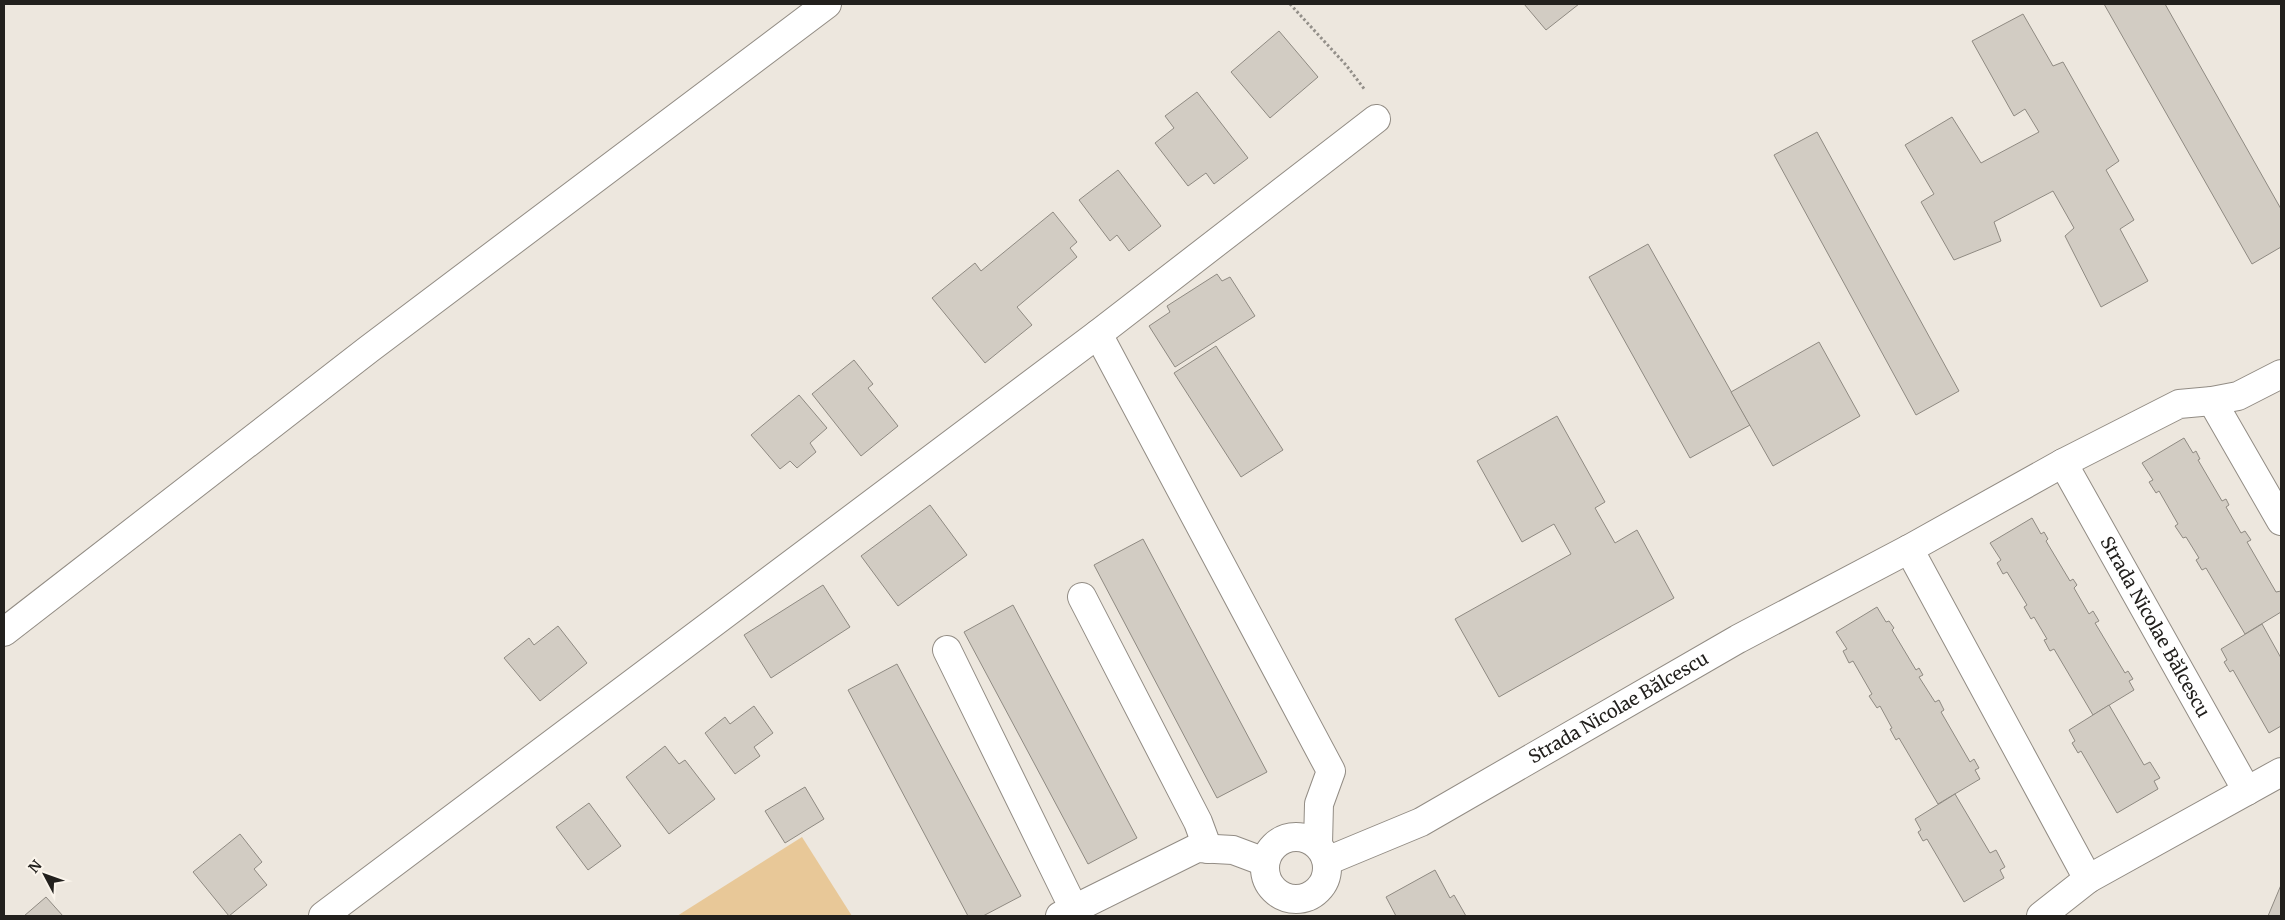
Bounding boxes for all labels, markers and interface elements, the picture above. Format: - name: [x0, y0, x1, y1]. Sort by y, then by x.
- street label: Strada Nicolae Bălcescu: [2096, 532, 2215, 721]
- street label: Strada Nicolae Bălcescu: [1524, 647, 1712, 768]
- north arrow: [20, 850, 70, 900]
- text: N: [25, 856, 46, 877]

